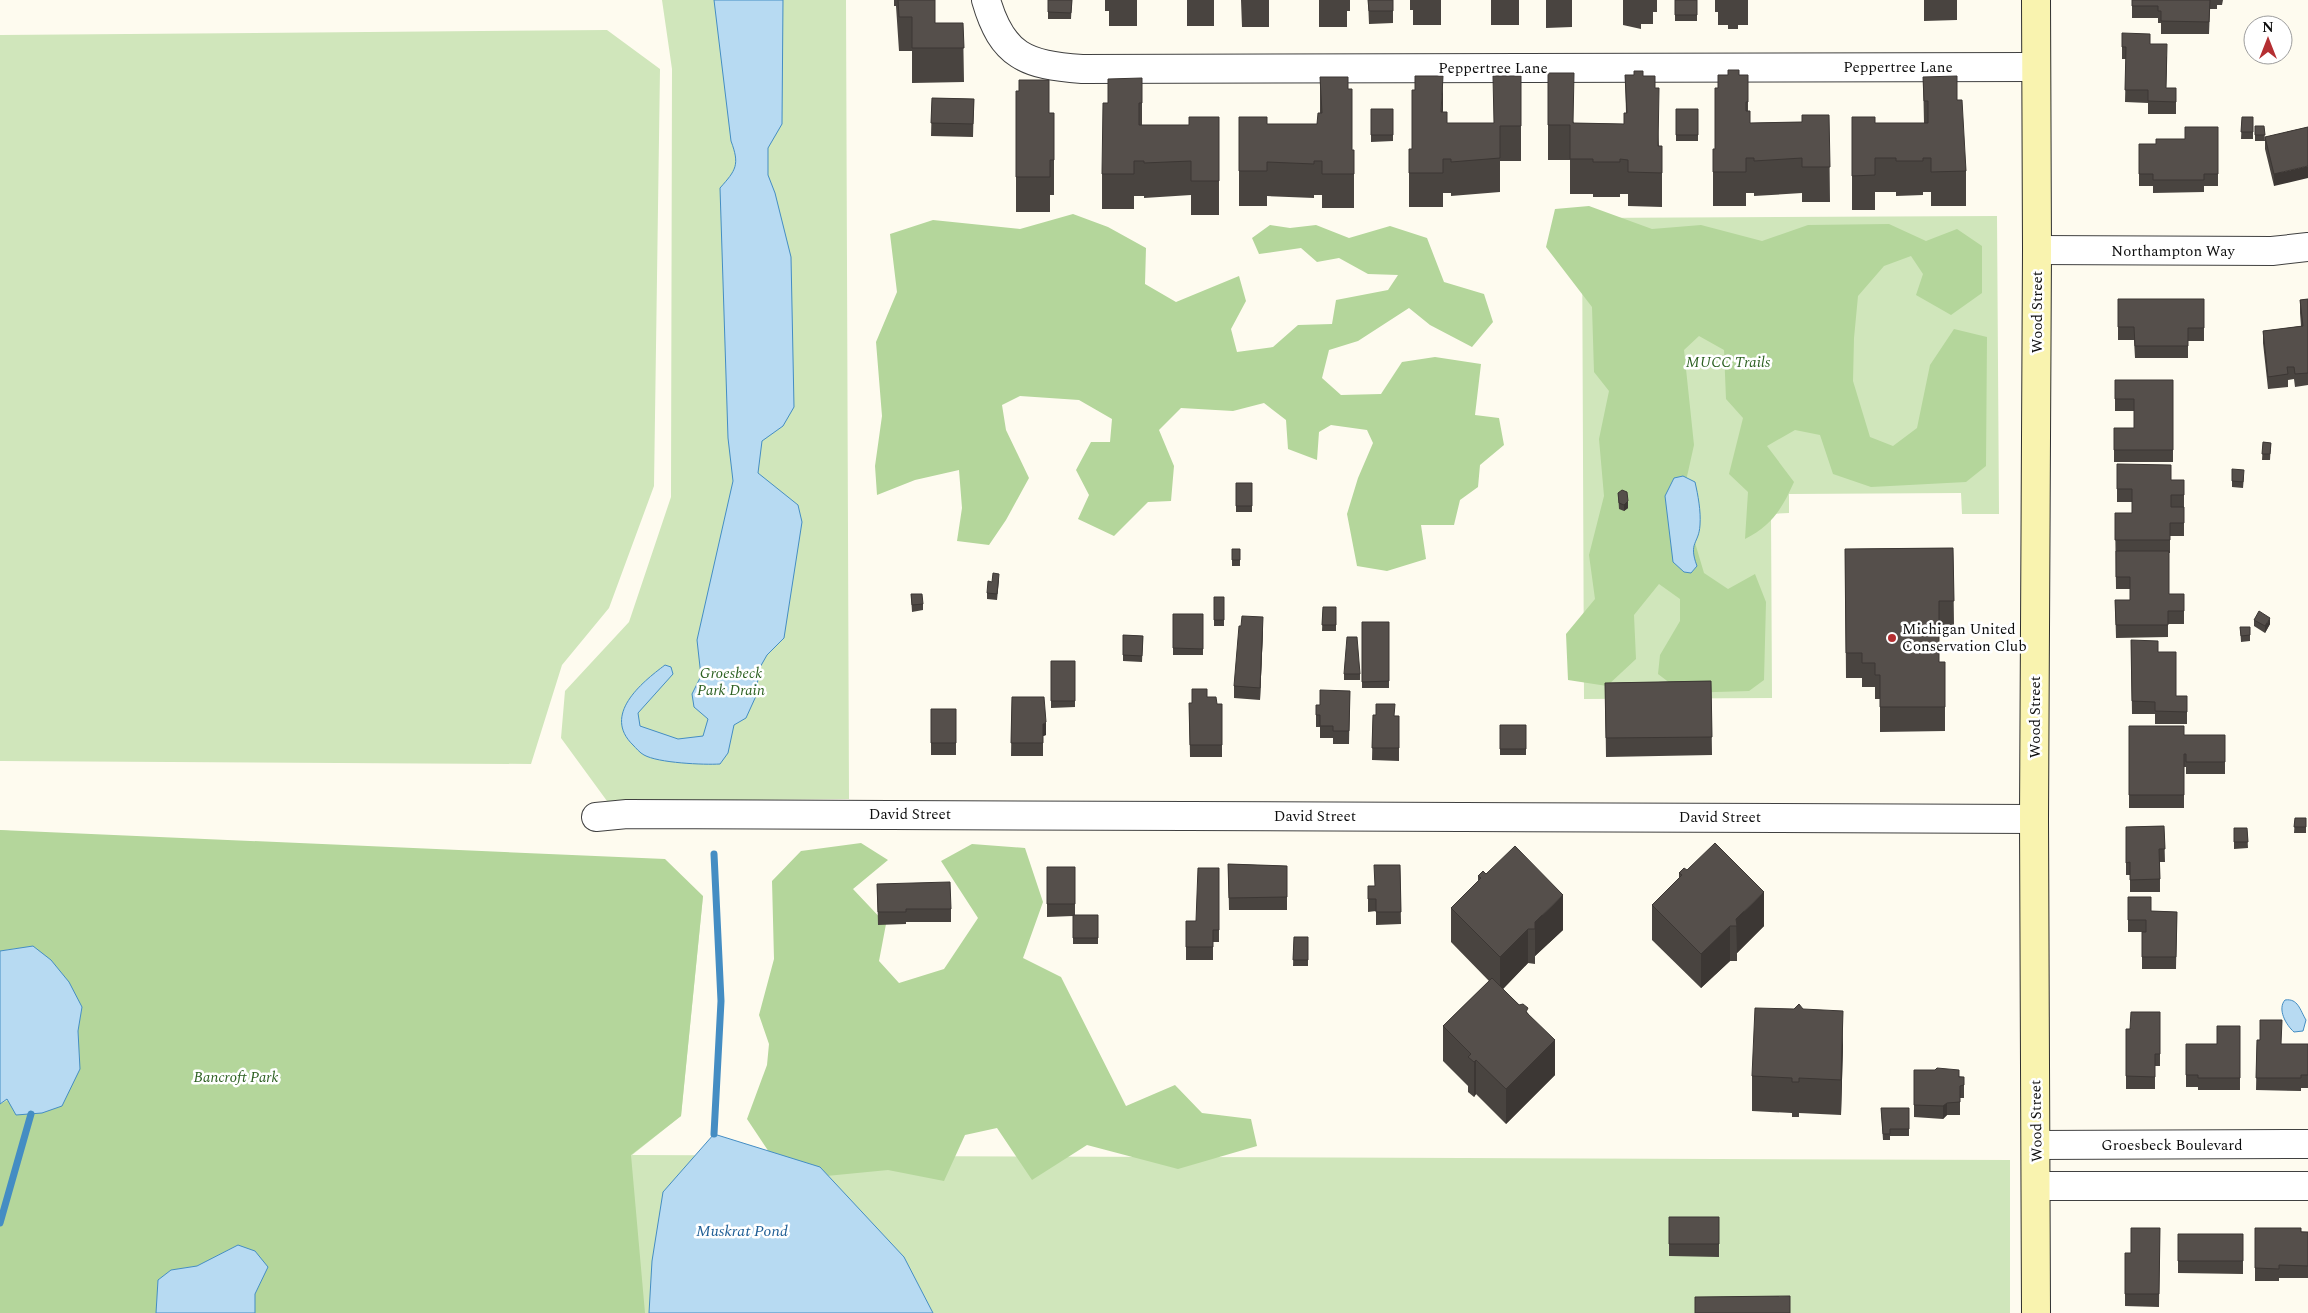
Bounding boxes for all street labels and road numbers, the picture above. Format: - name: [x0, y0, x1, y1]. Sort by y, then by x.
- street label: Peppertree Lane: [1843, 56, 1953, 79]
- street label: Peppertree Lane: [1438, 57, 1548, 80]
- street label: Northampton Way: [2111, 240, 2236, 263]
- street label: Wood Street: [2026, 271, 2049, 353]
- street label: Wood Street: [2024, 676, 2047, 758]
- street label: David Street: [869, 803, 951, 826]
- street label: David Street: [1274, 805, 1356, 828]
- street label: David Street: [1679, 806, 1761, 829]
- street label: Wood Street: [2024, 1080, 2049, 1162]
- street label: Groesbeck Boulevard: [2101, 1134, 2243, 1157]

